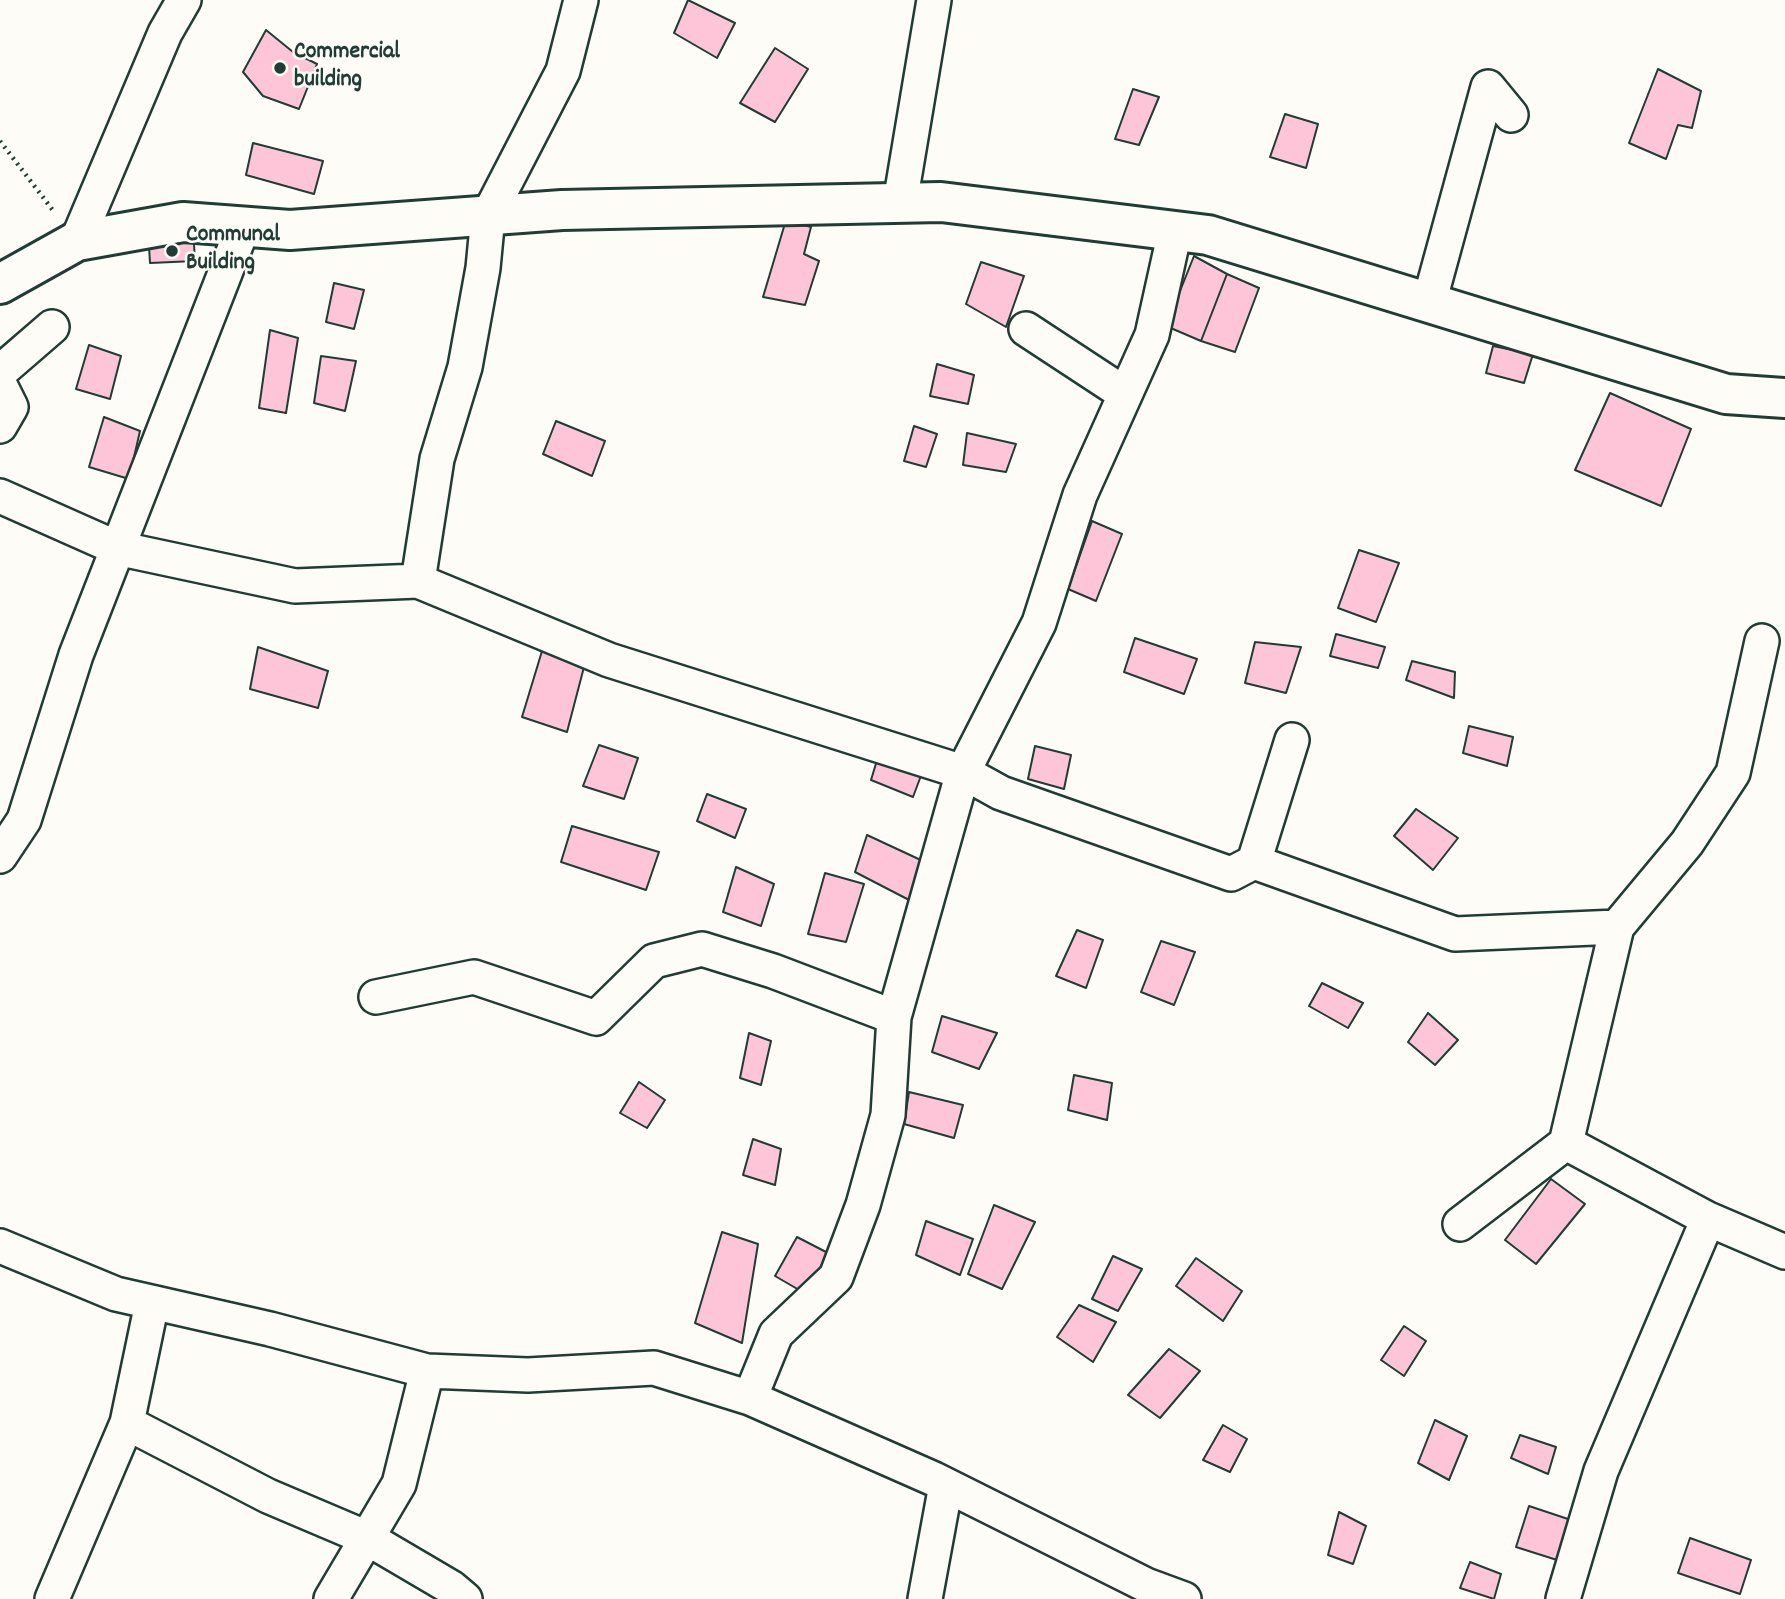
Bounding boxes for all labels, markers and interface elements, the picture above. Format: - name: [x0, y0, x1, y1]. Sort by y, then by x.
- place label: Commercial building: [294, 40, 400, 96]
- marker: Commercial building: [272, 60, 288, 76]
- place label: Communal Building: [186, 223, 280, 279]
- marker: Communal Building: [164, 243, 180, 259]

